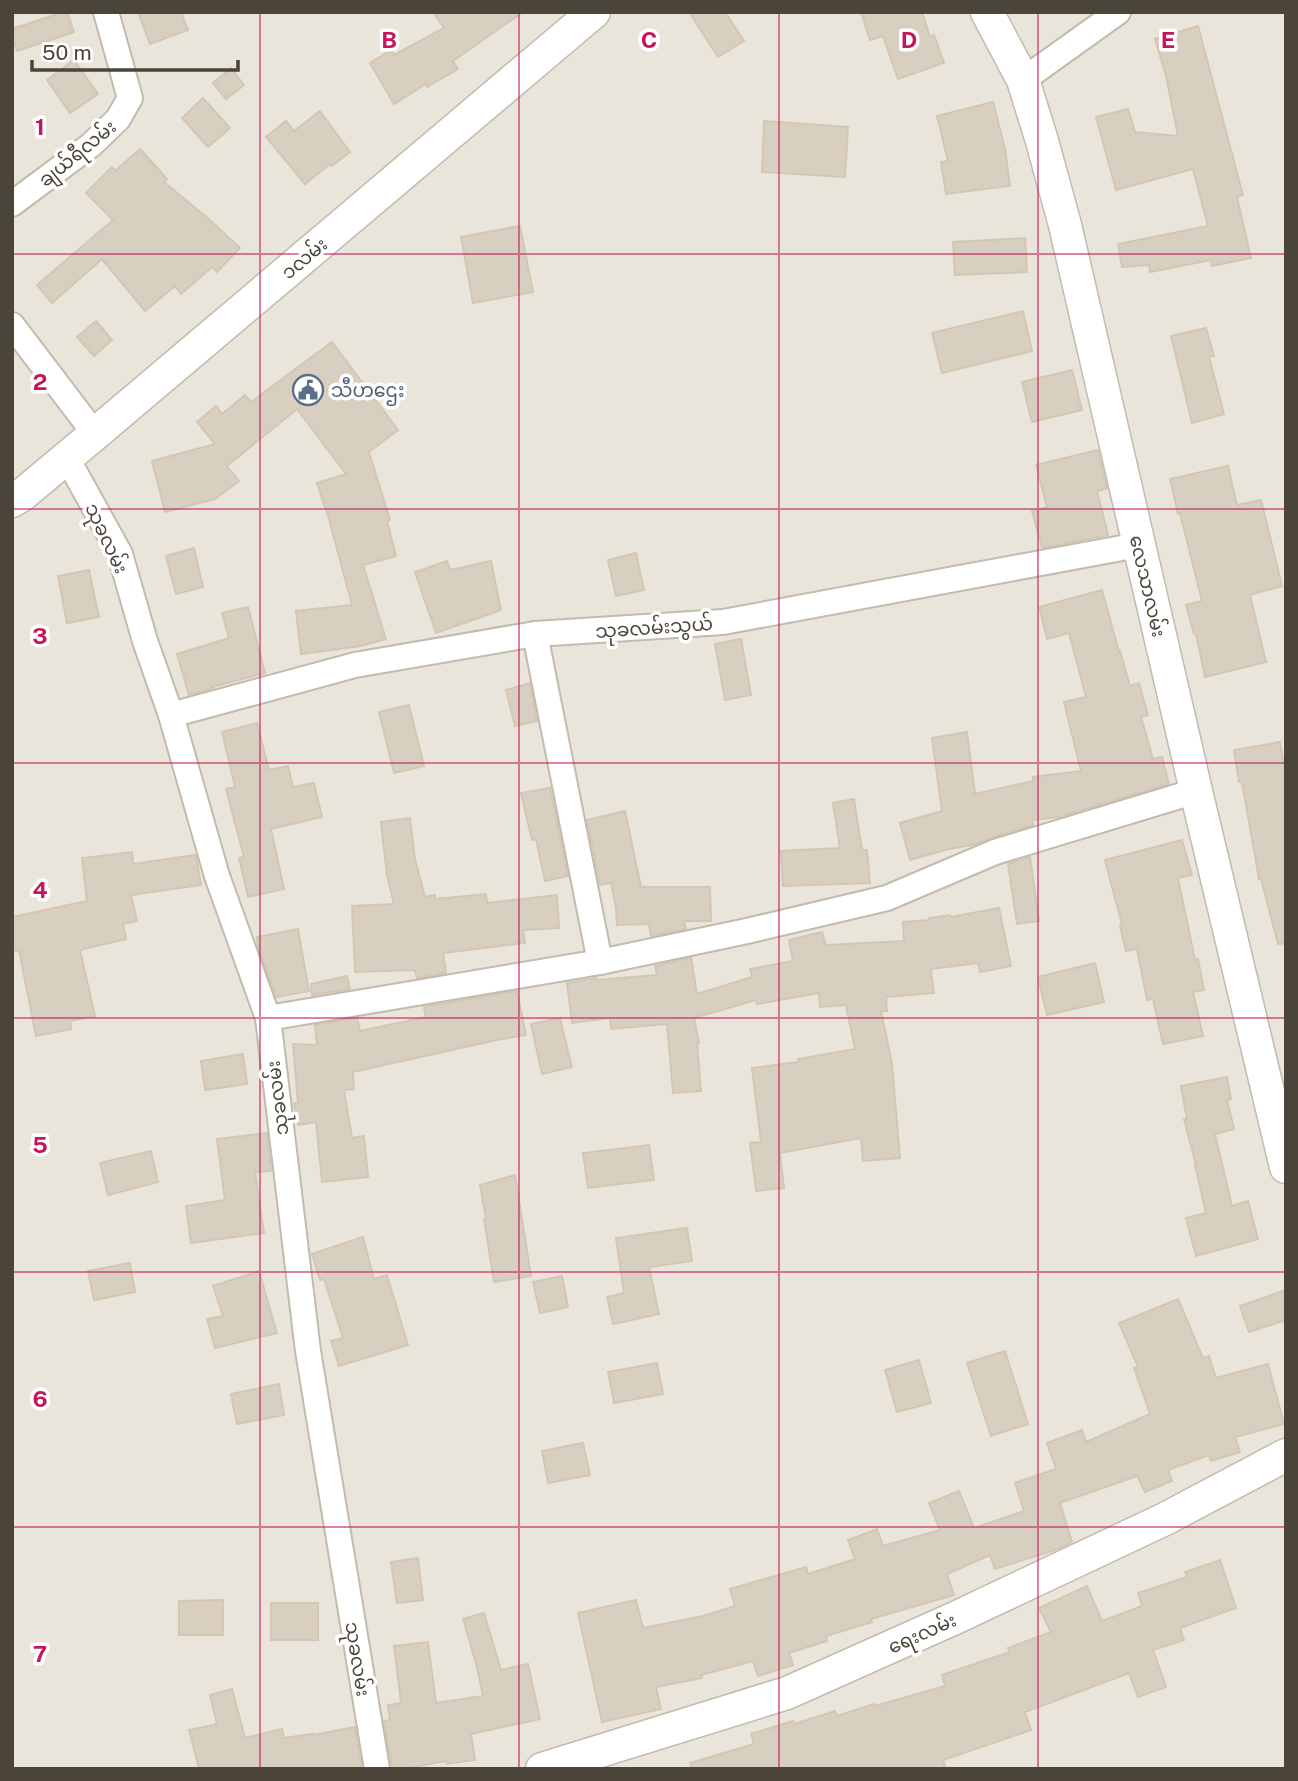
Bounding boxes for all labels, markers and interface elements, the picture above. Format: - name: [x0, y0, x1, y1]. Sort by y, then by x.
- text: B: [381, 26, 397, 53]
- text: C: [641, 26, 657, 53]
- text: D: [901, 26, 917, 53]
- text: E: [1161, 26, 1175, 53]
- scale bar: [32, 28, 238, 72]
- text: 50 m: [42, 40, 92, 65]
- street label: ချယ်ရီလမ်း: [32, 113, 123, 195]
- text: 1: [35, 113, 45, 140]
- street label: ၁လမ်း: [275, 230, 331, 283]
- text: 2: [33, 368, 47, 395]
- public building icon: သီဟဌေး: [291, 373, 325, 407]
- place label: သီဟဌေး: [331, 376, 405, 406]
- street label: သုခလမ်း: [76, 498, 136, 579]
- street label: လေသာလမ်း: [1126, 532, 1173, 639]
- street label: သုခလမ်းသွယ်: [594, 609, 714, 648]
- text: 3: [32, 622, 48, 649]
- text: 4: [32, 876, 48, 903]
- street label: သုခလမ်း: [259, 1059, 298, 1137]
- text: 5: [32, 1131, 48, 1158]
- text: 6: [32, 1385, 48, 1412]
- street label: ရေးလမ်း: [883, 1606, 962, 1662]
- street label: သုခလမ်း: [335, 1620, 378, 1699]
- text: 7: [33, 1640, 47, 1667]

